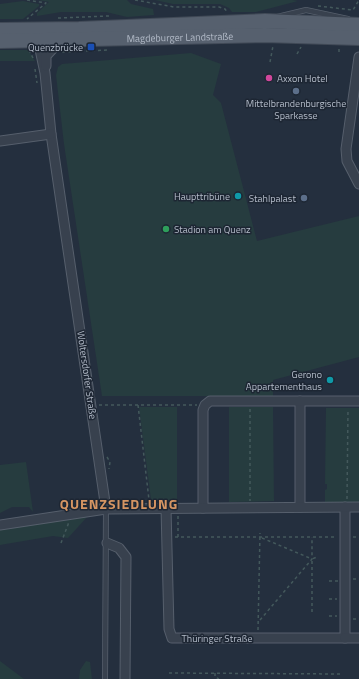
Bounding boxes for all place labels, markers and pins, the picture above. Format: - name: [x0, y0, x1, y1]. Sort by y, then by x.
- place label: Quenzbrücke: [28, 40, 83, 55]
- marker: Quenzbrücke: [86, 42, 96, 52]
- place label: Axxon Hotel: [277, 71, 328, 86]
- marker: Axxon Hotel: [264, 73, 274, 83]
- marker: Mittelbrandenburgische Sparkasse: [291, 86, 301, 96]
- place label: Mittelbrandenburgische Sparkasse: [246, 96, 346, 123]
- place label: Haupttribüne: [174, 189, 230, 204]
- marker: Haupttribüne: [233, 191, 243, 201]
- place label: Stahlpalast: [249, 191, 296, 206]
- marker: Stahlpalast: [299, 193, 309, 203]
- place label: Stadion am Quenz: [174, 222, 251, 237]
- marker: Stadion am Quenz: [161, 224, 171, 234]
- place label: Gerono Appartementhaus: [246, 367, 322, 394]
- marker: Gerono Appartementhaus: [325, 375, 335, 385]

